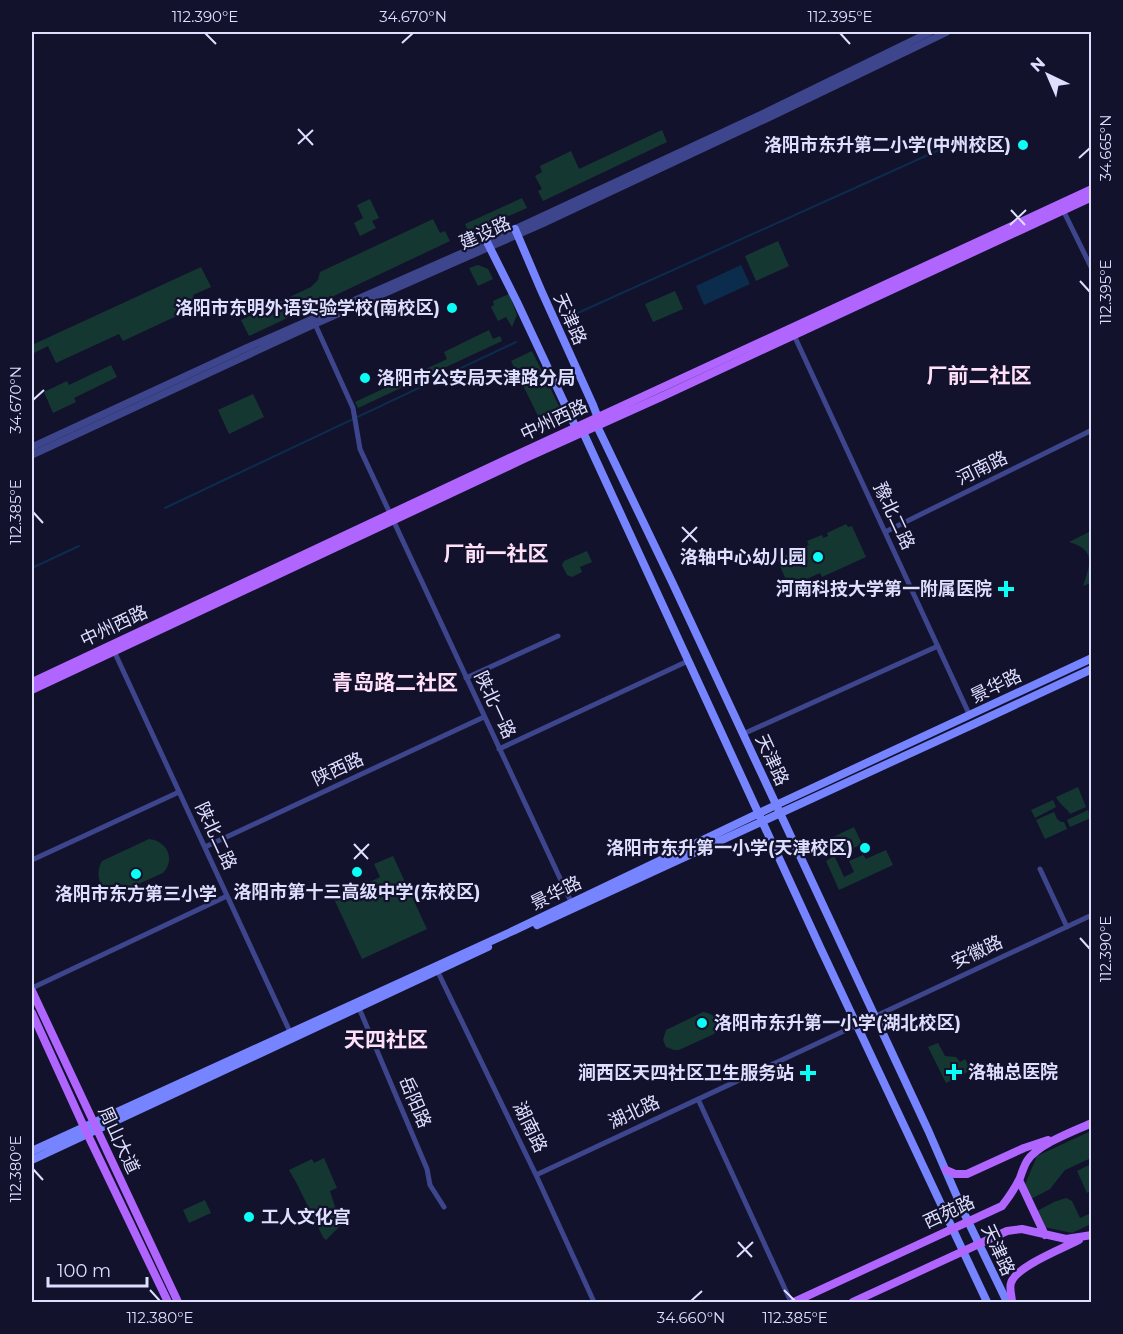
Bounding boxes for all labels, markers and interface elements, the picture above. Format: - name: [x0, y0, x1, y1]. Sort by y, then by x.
- text: 112.390°E: [172, 7, 238, 26]
- text: 34.670°N: [379, 7, 447, 26]
- text: 112.395°E: [807, 7, 873, 26]
- north arrow: [1018, 45, 1078, 105]
- text: N: [1027, 53, 1049, 76]
- text: 34.665°N: [1096, 115, 1115, 181]
- place label: 洛阳市东升第二小学(中州校区): [764, 134, 1011, 156]
- marker: 洛阳市东升第二小学(中州校区): [1016, 138, 1030, 152]
- street label: 建设路: [456, 212, 514, 254]
- text: 112.395°E: [1096, 259, 1115, 325]
- street label: 天津路: [549, 290, 591, 348]
- place label: 洛阳市东明外语实验学校(南校区): [175, 297, 440, 319]
- marker: 洛阳市东明外语实验学校(南校区): [445, 301, 459, 315]
- district label: 厂前二社区: [927, 363, 1032, 388]
- text: 34.670°N: [6, 366, 25, 434]
- place label: 洛阳市公安局天津路分局: [377, 367, 575, 389]
- marker: 洛阳市公安局天津路分局: [358, 371, 372, 385]
- street label: 中州西路: [517, 395, 591, 445]
- street label: 河南路: [953, 446, 1011, 490]
- text: 112.385°E: [6, 479, 25, 545]
- street label: 豫北二路: [869, 479, 919, 553]
- district label: 厂前一社区: [444, 541, 549, 566]
- place label: 洛轴中心幼儿园: [680, 546, 806, 568]
- marker: 洛轴中心幼儿园: [811, 550, 825, 564]
- place label: 河南科技大学第一附属医院: [776, 578, 992, 600]
- marker: 河南科技大学第一附属医院: [997, 580, 1015, 598]
- street label: 中州西路: [77, 601, 151, 651]
- street label: 景华路: [967, 664, 1025, 708]
- street label: 陕北一路: [470, 668, 520, 742]
- district label: 青岛路二社区: [332, 670, 458, 695]
- street label: 天津路: [751, 731, 793, 789]
- street label: 陕西路: [309, 748, 367, 790]
- street label: 陕北二路: [191, 799, 241, 873]
- place label: 洛阳市东升第一小学(天津校区): [606, 837, 853, 859]
- marker: 洛阳市东升第一小学(天津校区): [858, 841, 872, 855]
- marker: 洛阳市第十三高级中学(东校区): [350, 865, 364, 879]
- marker: 洛阳市东方第三小学: [129, 867, 143, 881]
- street label: 景华路: [527, 871, 585, 915]
- place label: 洛阳市第十三高级中学(东校区): [234, 881, 480, 903]
- place label: 洛阳市东方第三小学: [55, 883, 217, 905]
- text: 112.390°E: [1096, 916, 1115, 982]
- street label: 安徽路: [948, 931, 1006, 973]
- place label: 洛阳市东升第一小学(湖北校区): [714, 1012, 961, 1034]
- marker: 洛阳市东升第一小学(湖北校区): [695, 1016, 709, 1030]
- district label: 天四社区: [344, 1027, 428, 1052]
- place label: 洛轴总医院: [968, 1061, 1058, 1083]
- place label: 涧西区天四社区卫生服务站: [578, 1062, 794, 1084]
- marker: 洛轴总医院: [945, 1063, 963, 1081]
- marker: 涧西区天四社区卫生服务站: [799, 1064, 817, 1082]
- street label: 岳阳路: [394, 1073, 436, 1131]
- street label: 湖北路: [605, 1091, 663, 1133]
- street label: 湖南路: [508, 1098, 552, 1156]
- street label: 周山大道: [94, 1103, 144, 1177]
- text: 112.380°E: [6, 1135, 25, 1203]
- street label: 西苑路: [920, 1191, 978, 1233]
- place label: 工人文化宫: [261, 1206, 351, 1228]
- marker: 工人文化宫: [242, 1210, 256, 1224]
- street label: 天津路: [977, 1221, 1019, 1279]
- scale bar: [48, 1250, 147, 1288]
- text: 100 m: [57, 1260, 111, 1282]
- text: 112.380°E: [126, 1308, 194, 1327]
- text: 34.660°N: [657, 1308, 725, 1327]
- text: 112.385°E: [762, 1308, 828, 1327]

